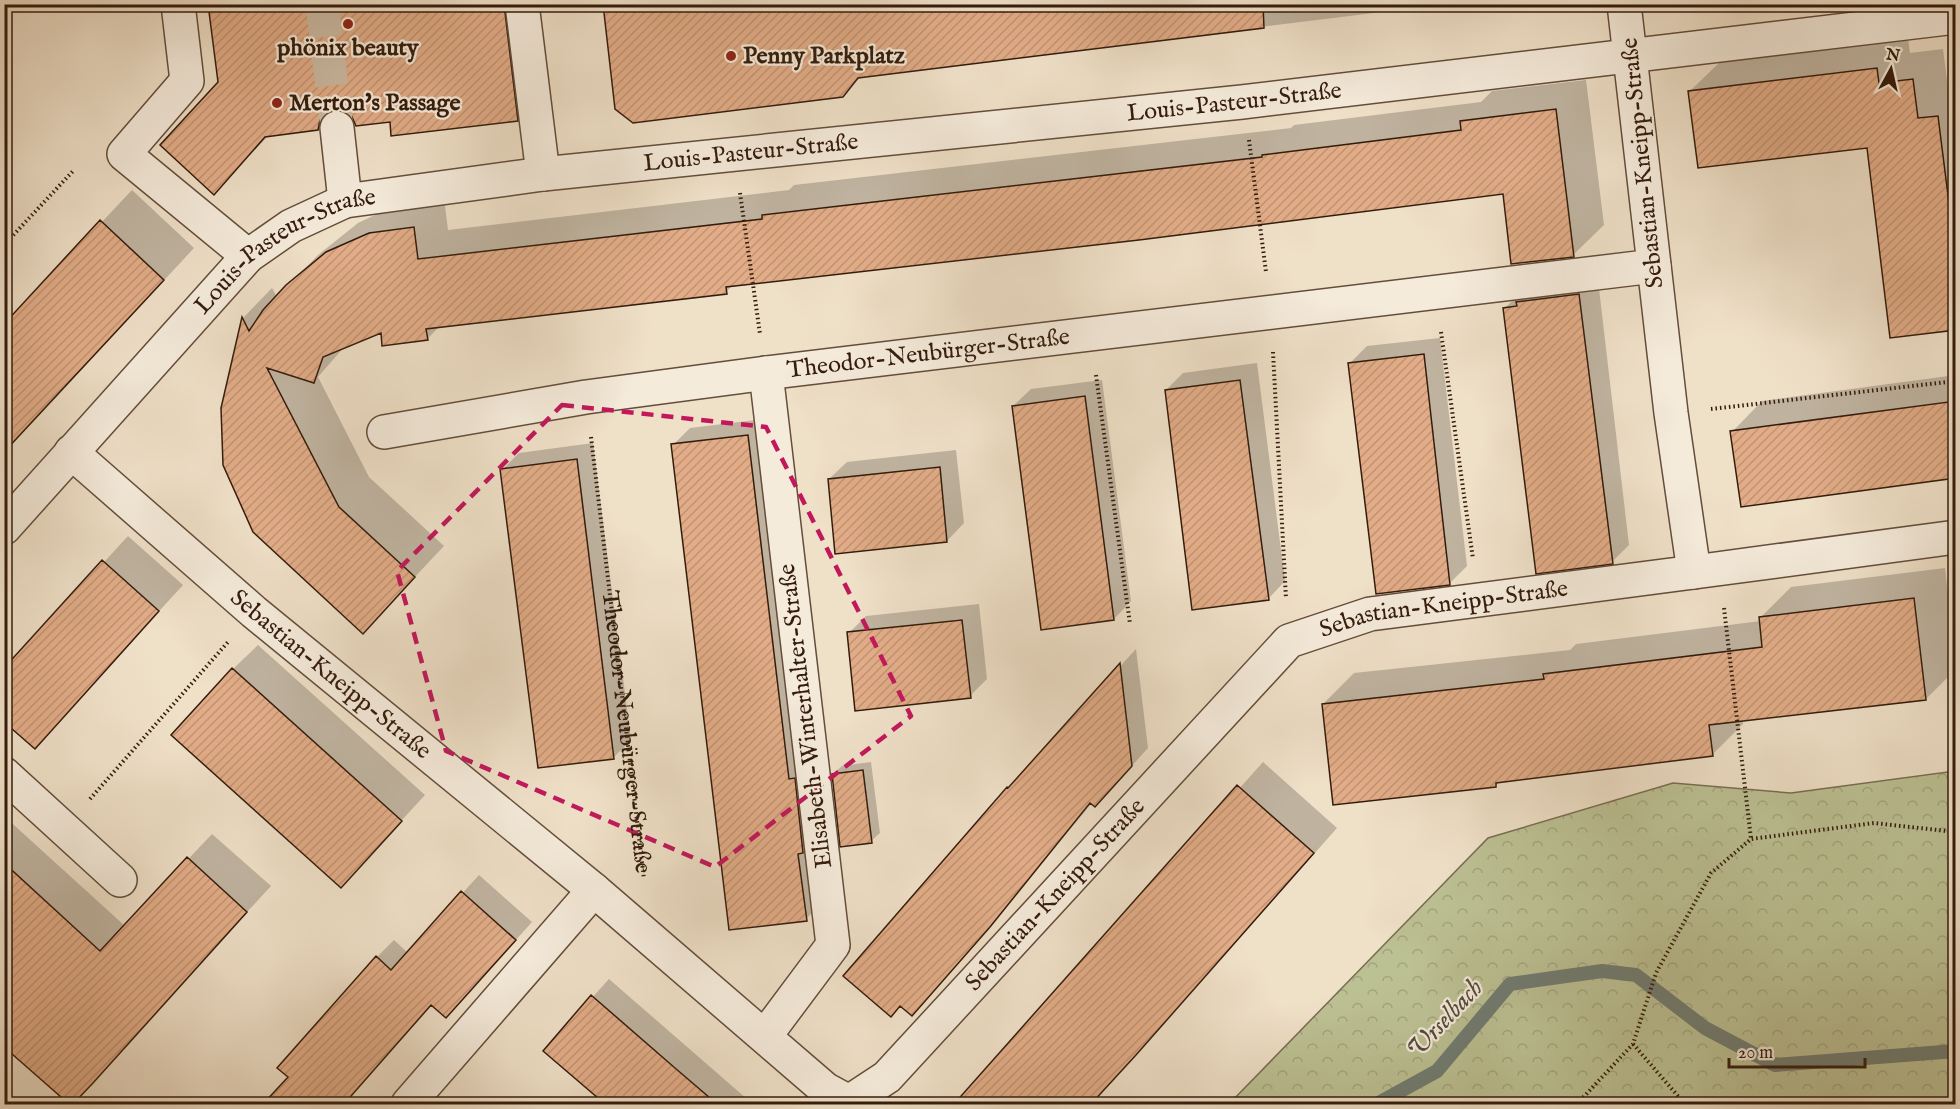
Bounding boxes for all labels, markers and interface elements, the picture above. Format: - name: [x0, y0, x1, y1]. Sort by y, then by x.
- marker: phönix beauty: [341, 17, 355, 31]
- place label: phönix beauty: [276, 33, 420, 64]
- street label: Sebastian-Kneipp-Straße: [1614, 36, 1672, 290]
- north arrow: [1861, 39, 1921, 99]
- place label: Penny Parkplatz: [743, 41, 905, 72]
- text: N: [1884, 45, 1901, 67]
- marker: Penny Parkplatz: [724, 49, 738, 63]
- street label: Louis-Pasteur-Straße: [1125, 75, 1343, 129]
- place label: Merton's Passage: [289, 88, 461, 119]
- marker: Merton's Passage: [270, 96, 284, 110]
- street label: Louis-Pasteur-Straße: [642, 126, 860, 179]
- street label: Louis-Pasteur-Straße: [187, 181, 377, 321]
- street label: Theodor-Neubürger-Straße: [785, 321, 1071, 386]
- street label: Elisabeth-Winterhalter-Straße: [772, 562, 840, 870]
- street label: Sebastian-Kneipp-Straße: [1315, 573, 1570, 645]
- street label: Sebastian-Kneipp-Straße: [223, 583, 438, 766]
- street label: Theodor-Neubürger-Straße: [594, 589, 659, 875]
- street label: Sebastian-Kneipp-Straße: [958, 792, 1152, 998]
- water label: Urselbach: [1400, 972, 1490, 1066]
- scale bar: [1729, 1031, 1866, 1069]
- text: 20 m: [1738, 1042, 1773, 1065]

